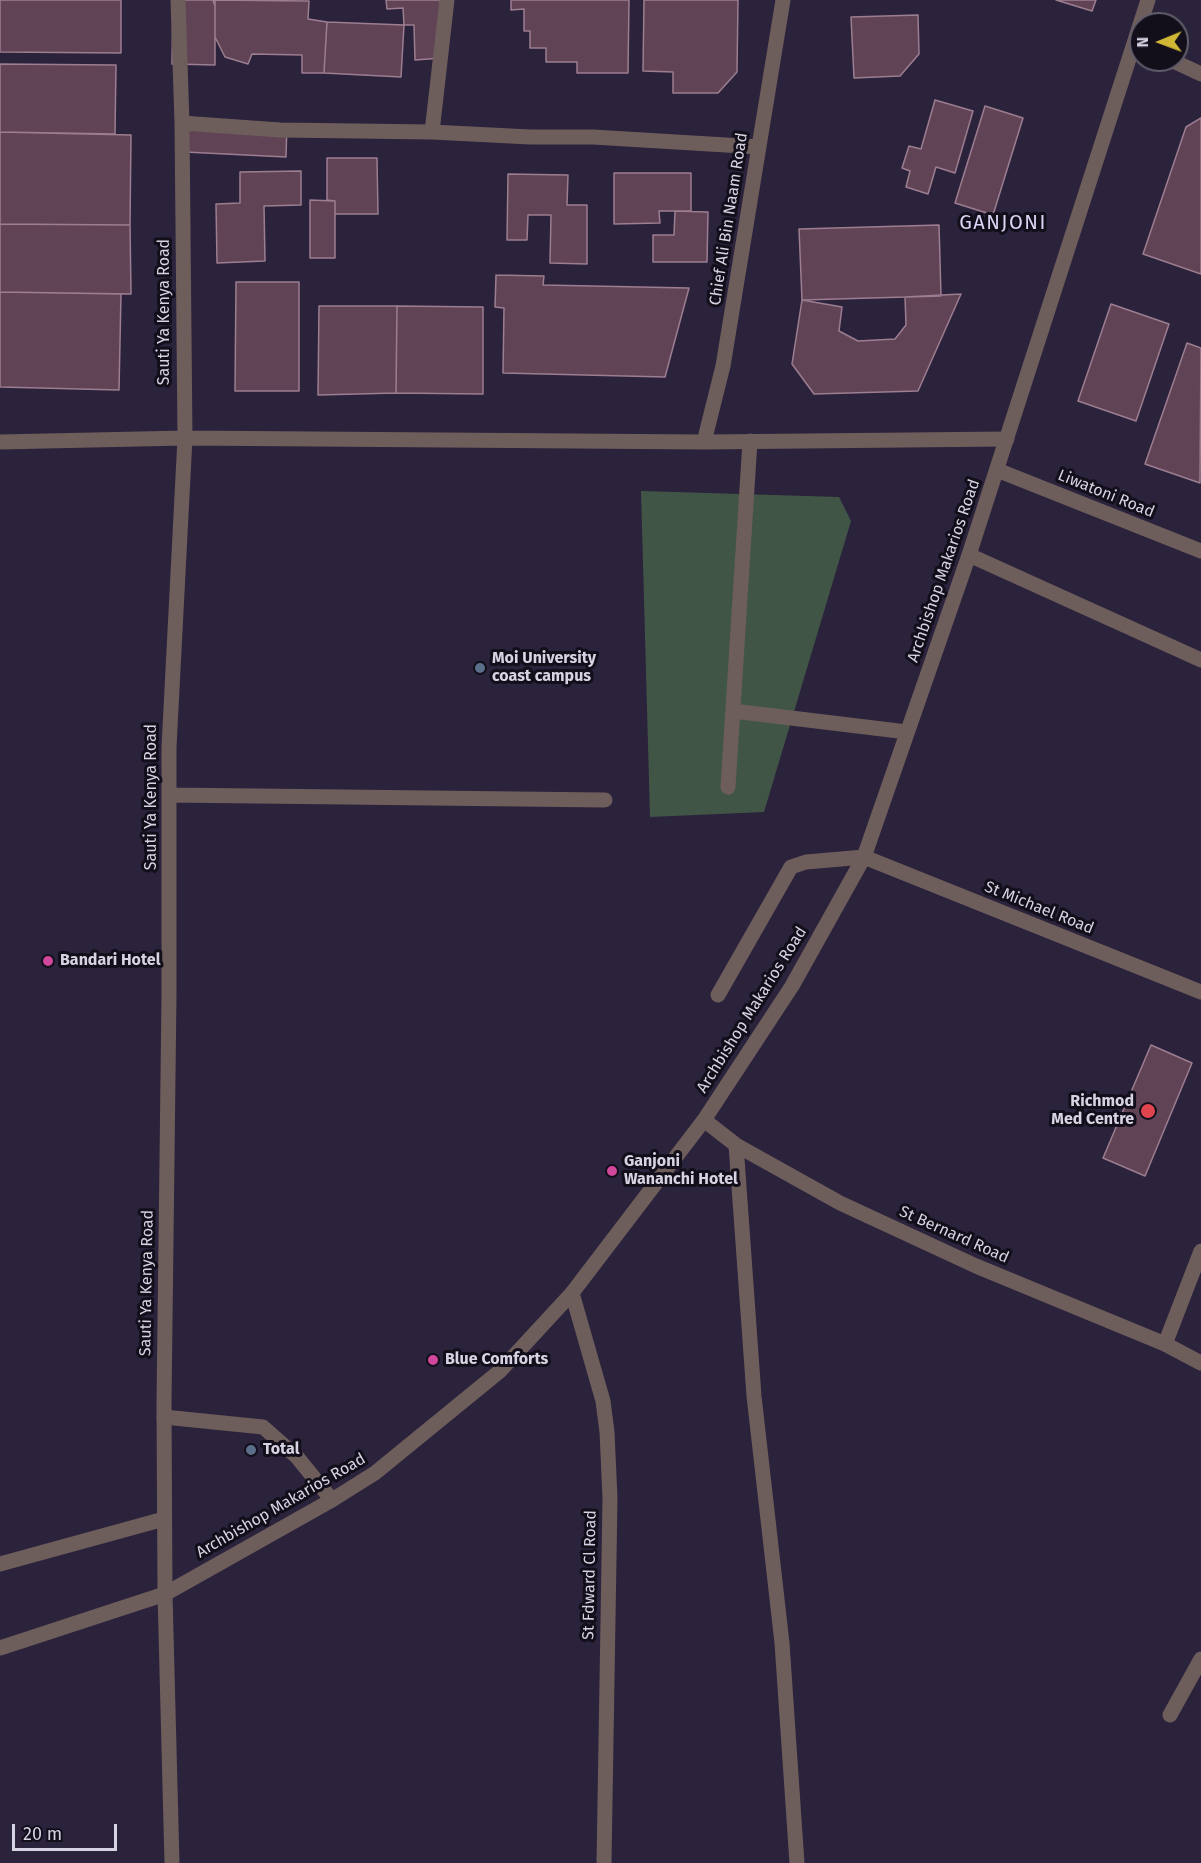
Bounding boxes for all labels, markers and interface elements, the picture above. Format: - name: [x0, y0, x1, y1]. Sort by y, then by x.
- north arrow: [1129, 12, 1189, 72]
- text: N: [1133, 37, 1152, 48]
- street label: Chief Ali Bin Naam Road: [706, 131, 752, 307]
- district label: GANJONI: [959, 211, 1047, 235]
- street label: Sauti Ya Kenya Road: [155, 239, 175, 385]
- street label: Liwatoni Road: [1055, 466, 1157, 522]
- street label: Archbishop Makarios Road: [904, 477, 984, 665]
- place label: Moi University coast campus: [492, 649, 596, 687]
- marker: Moi University coast campus: [473, 661, 487, 675]
- street label: Sauti Ya Kenya Road: [142, 724, 162, 870]
- street label: St Michael Road: [982, 877, 1096, 939]
- street label: Archbishop Makarios Road: [693, 923, 811, 1097]
- place label: Bandari Hotel: [60, 951, 160, 971]
- marker: Bandari Hotel: [41, 954, 55, 968]
- place label: Richmod Med Centre: [1051, 1092, 1134, 1130]
- marker: Richmod Med Centre: [1139, 1102, 1157, 1120]
- place label: Ganjoni Wananchi Hotel: [624, 1152, 738, 1190]
- marker: Ganjoni Wananchi Hotel: [605, 1164, 619, 1178]
- street label: St Bernard Road: [896, 1202, 1012, 1268]
- street label: Sauti Ya Kenya Road: [136, 1210, 158, 1356]
- place label: Blue Comforts: [445, 1350, 548, 1370]
- marker: Blue Comforts: [426, 1353, 440, 1367]
- place label: Total: [263, 1440, 299, 1460]
- marker: Total: [244, 1443, 258, 1457]
- street label: Archbishop Makarios Road: [193, 1450, 369, 1562]
- street label: St Fdward Cl Road: [579, 1510, 601, 1640]
- scale bar: [15, 1812, 120, 1850]
- text: 20 m: [23, 1823, 62, 1845]

